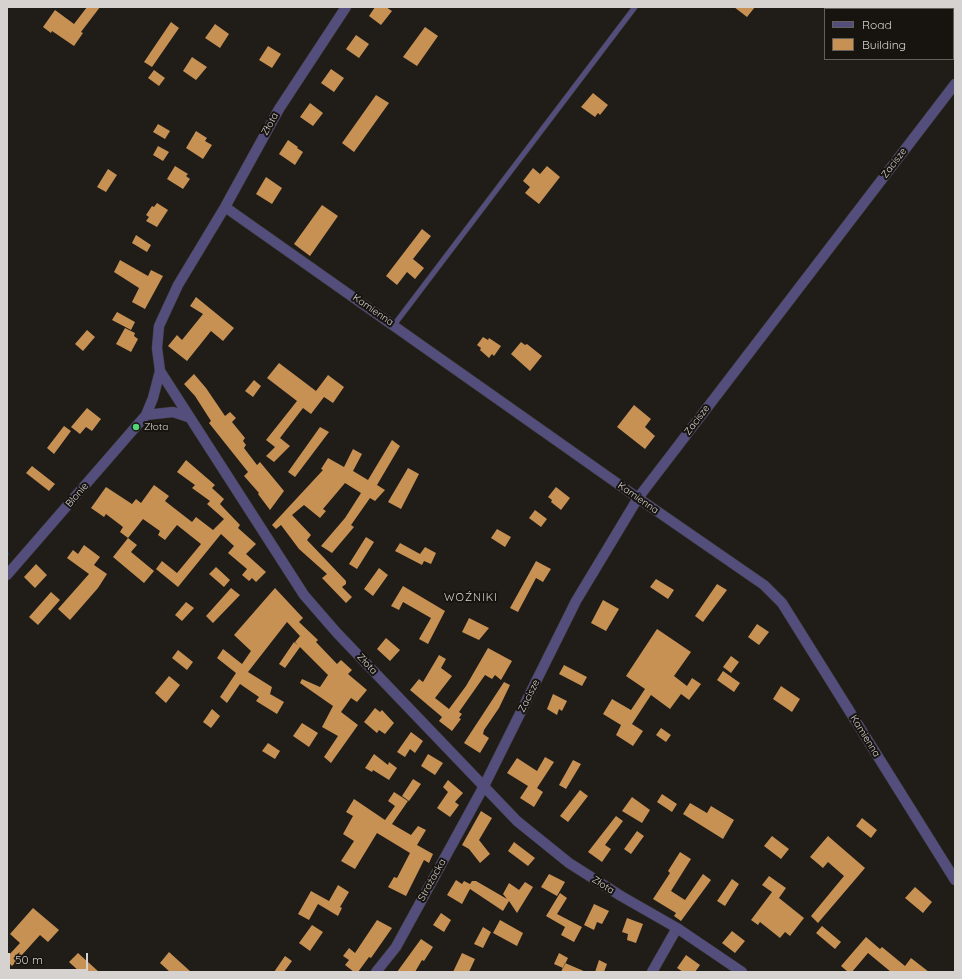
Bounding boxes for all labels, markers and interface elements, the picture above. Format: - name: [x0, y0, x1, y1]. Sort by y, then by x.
- legend: [824, 8, 954, 60]
- text: Road: [862, 17, 892, 32]
- text: Building: [862, 37, 906, 52]
- street label: Złota: [259, 110, 281, 138]
- street label: Zacisze: [879, 145, 909, 181]
- street label: Kamienna: [350, 292, 396, 328]
- street label: Zacisze: [682, 402, 712, 438]
- place label: Złota: [144, 421, 168, 433]
- marker: Złota: [131, 422, 141, 432]
- street label: Błonie: [63, 480, 91, 510]
- street label: Kamienna: [615, 480, 661, 516]
- district label: WOŹNIKI: [444, 591, 498, 605]
- street label: Złota: [354, 651, 380, 677]
- street label: Zacisze: [516, 678, 542, 714]
- street label: Kamienna: [847, 713, 883, 759]
- street label: Strażacka: [416, 857, 448, 903]
- street label: Złota: [590, 873, 616, 897]
- scale bar: [10, 945, 90, 971]
- text: 50 m: [15, 952, 43, 967]

